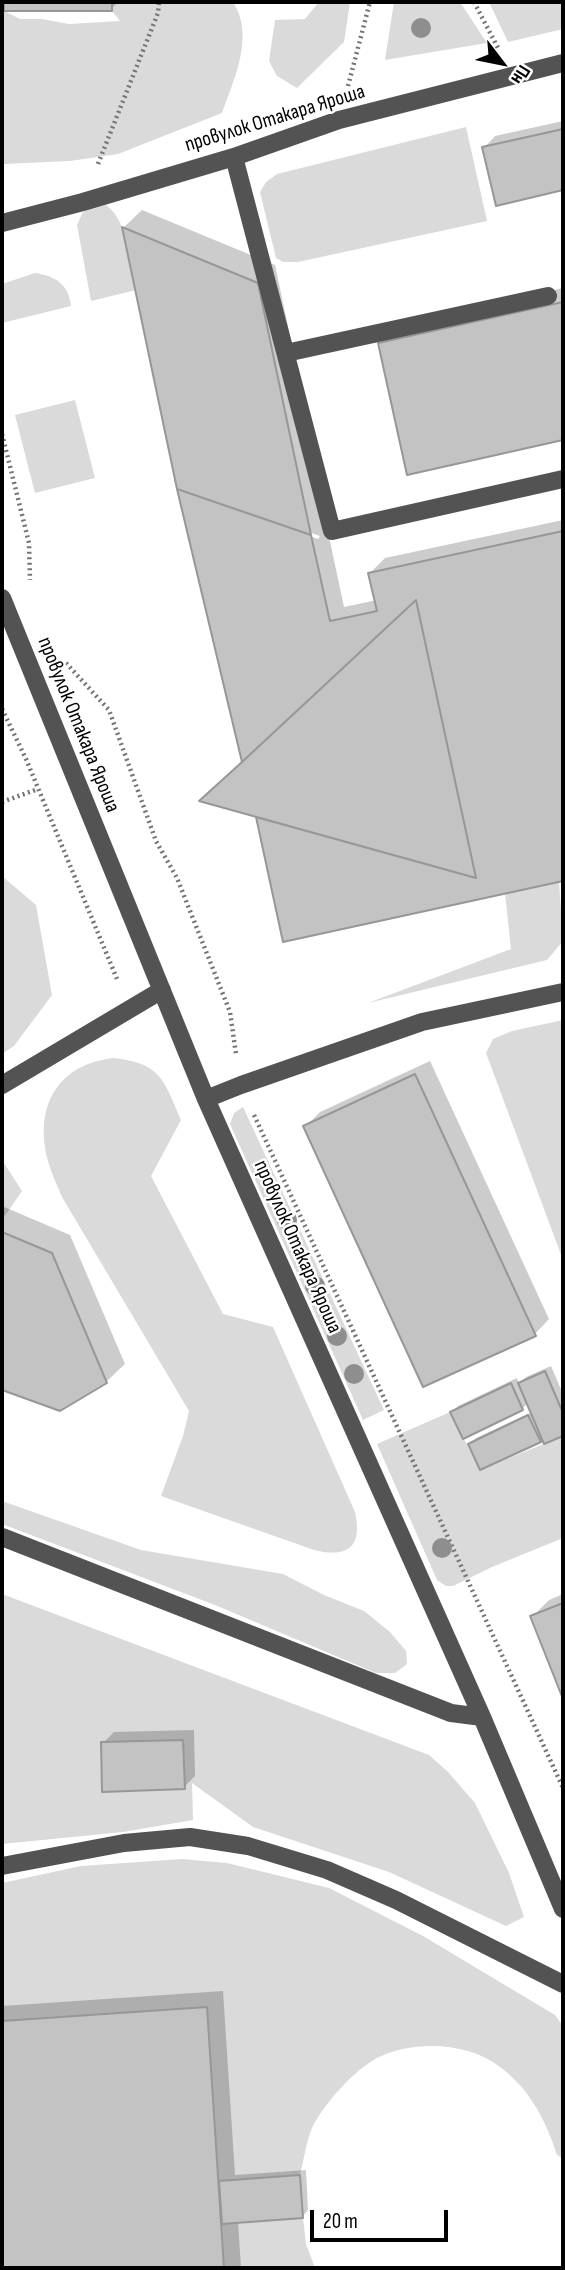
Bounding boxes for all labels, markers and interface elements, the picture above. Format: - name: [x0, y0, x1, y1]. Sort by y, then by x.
- north arrow: [467, 28, 537, 98]
- text: Пн: [506, 61, 535, 88]
- street label: провулок Отакара Яроша: [182, 80, 368, 158]
- street label: провулок Отакара Яроша: [31, 634, 125, 816]
- street label: провулок Отакара Яроша: [247, 1157, 347, 1337]
- scale bar: [313, 2196, 451, 2240]
- text: 20 m: [323, 2209, 358, 2234]

